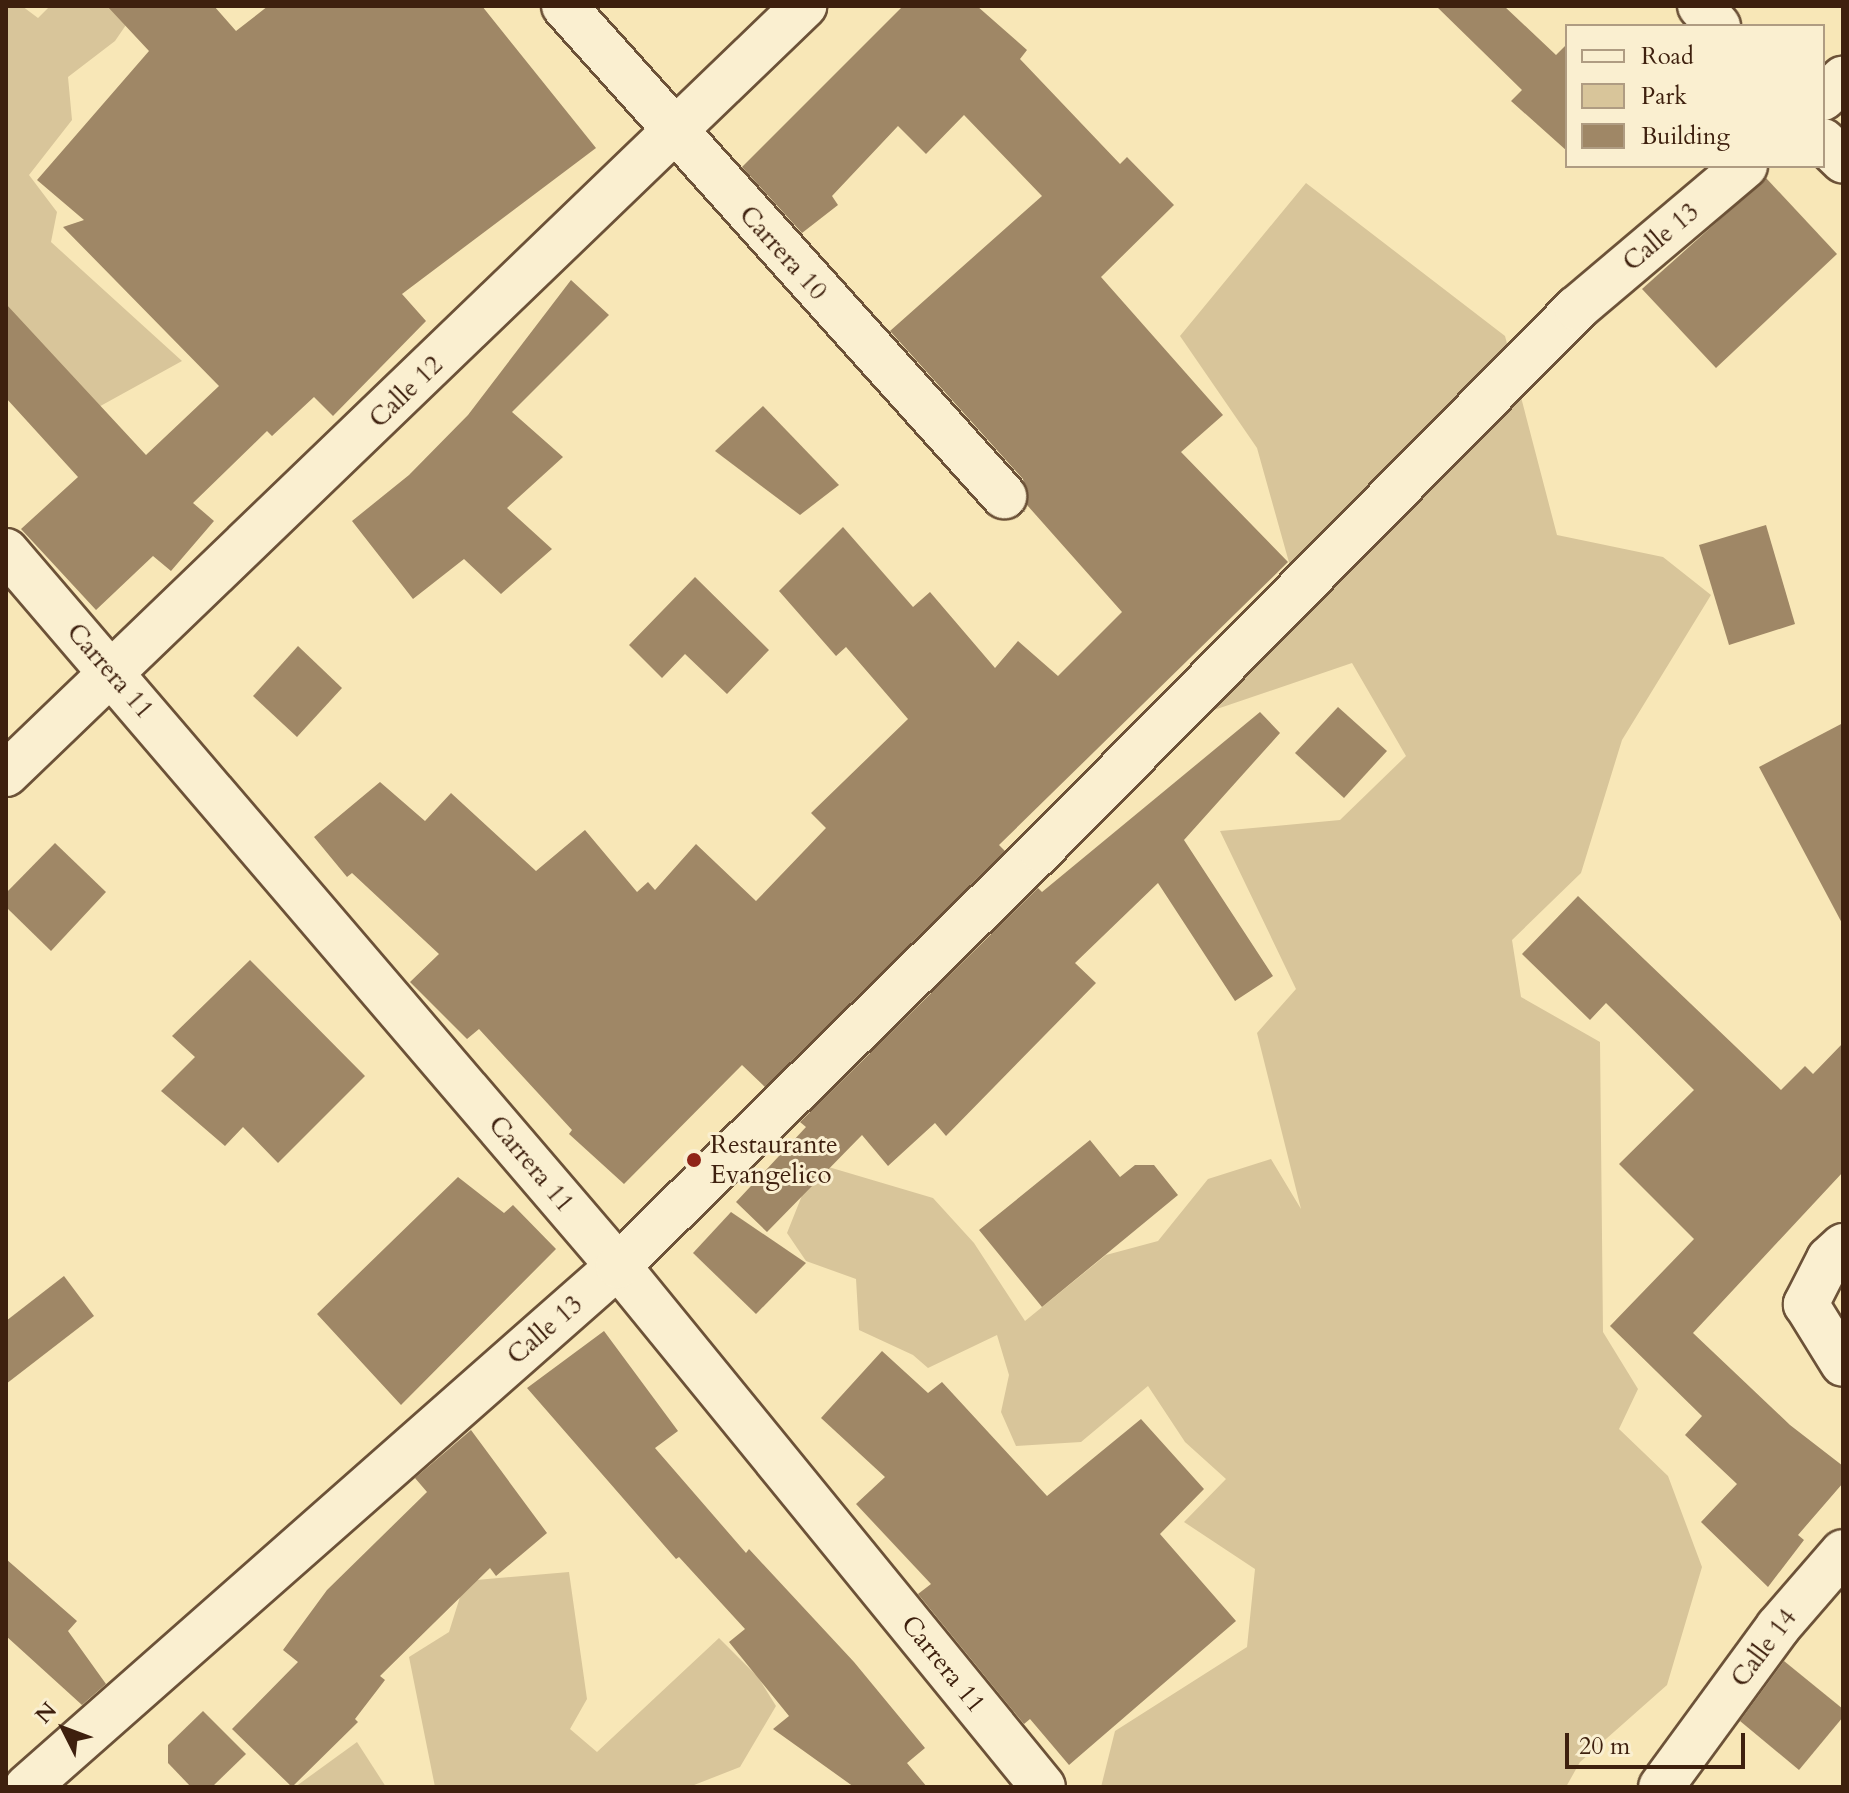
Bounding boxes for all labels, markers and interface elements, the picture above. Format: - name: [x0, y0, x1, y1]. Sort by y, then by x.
- legend: [1565, 24, 1825, 168]
- text: Road: [1641, 40, 1694, 73]
- text: Park: [1641, 80, 1687, 113]
- text: Building: [1641, 120, 1730, 153]
- street label: Calle 13: [1617, 196, 1705, 278]
- street label: Carrera 10: [733, 199, 833, 307]
- street label: Calle 12: [363, 350, 449, 434]
- street label: Carrera 11: [60, 617, 160, 725]
- street label: Carrera 11: [482, 1109, 580, 1219]
- place label: Restaurante Evangelico: [710, 1129, 838, 1190]
- marker: Restaurante Evangelico: [685, 1151, 703, 1169]
- street label: Calle 13: [501, 1289, 589, 1371]
- street label: Calle 14: [1725, 1603, 1803, 1693]
- street label: Carrera 11: [894, 1609, 992, 1719]
- north arrow: [24, 1689, 104, 1769]
- text: N: [29, 1696, 64, 1730]
- scale bar: [1569, 1717, 1749, 1767]
- text: 20 m: [1579, 1730, 1630, 1763]

